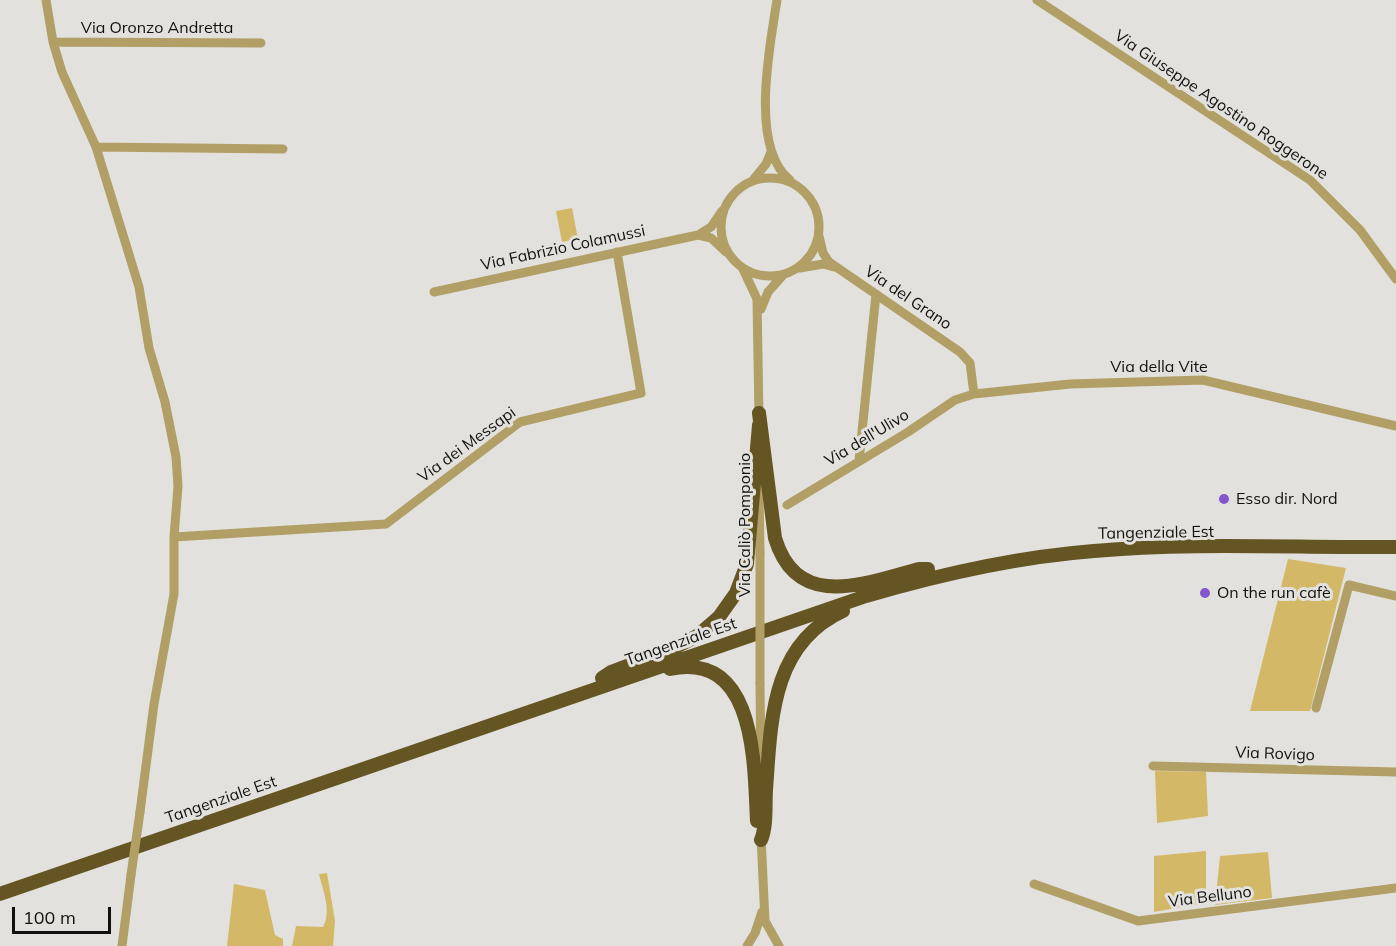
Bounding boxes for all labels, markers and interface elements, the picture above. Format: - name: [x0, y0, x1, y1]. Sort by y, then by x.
- street label: Via Oronzo Andretta: [81, 18, 233, 38]
- street label: Via Giuseppe Agostino Roggerone: [1111, 26, 1331, 184]
- street label: Via Fabrizio Colamussi: [479, 221, 647, 275]
- street label: Via del Grano: [861, 262, 955, 334]
- street label: Via della Vite: [1110, 357, 1208, 377]
- street label: Via dei Messapi: [414, 403, 520, 487]
- street label: Via dell'Ulivo: [821, 405, 913, 471]
- street label: Via Caliò Pomponio: [735, 453, 755, 597]
- place label: Esso dir. Nord: [1236, 489, 1338, 509]
- marker: Esso dir. Nord: [1217, 492, 1231, 506]
- street label: Tangenziale Est: [1098, 522, 1214, 544]
- place label: On the run cafè: [1217, 583, 1331, 603]
- marker: On the run cafè: [1198, 586, 1212, 600]
- street label: Tangenziale Est: [623, 614, 739, 670]
- street label: Via Rovigo: [1235, 743, 1315, 765]
- street label: Tangenziale Est: [163, 772, 279, 828]
- street label: Via Belluno: [1167, 882, 1253, 912]
- scale bar: [15, 895, 114, 933]
- text: 100 m: [23, 906, 76, 929]

